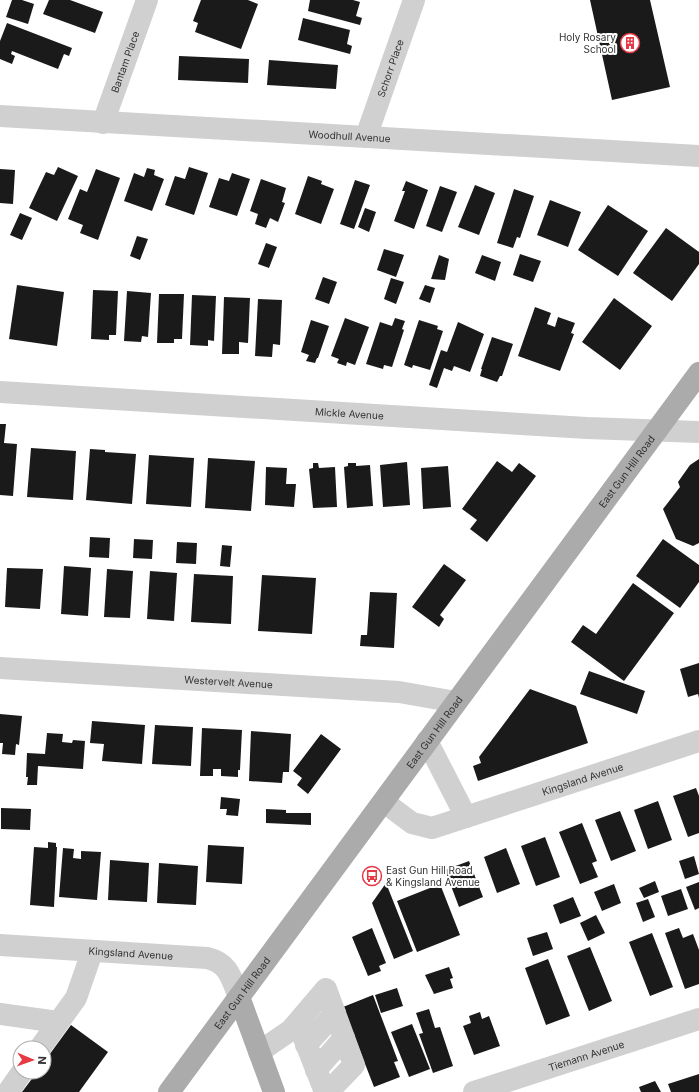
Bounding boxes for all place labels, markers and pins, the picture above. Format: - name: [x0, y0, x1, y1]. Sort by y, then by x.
- place label: Holy Rosary School: [559, 31, 616, 55]
- building icon: Holy Rosary School: [619, 32, 641, 54]
- place label: East Gun Hill Road & Kingsland Avenue: [386, 864, 480, 888]
- bus stop icon: East Gun Hill Road & Kingsland Avenue: [361, 865, 383, 887]

